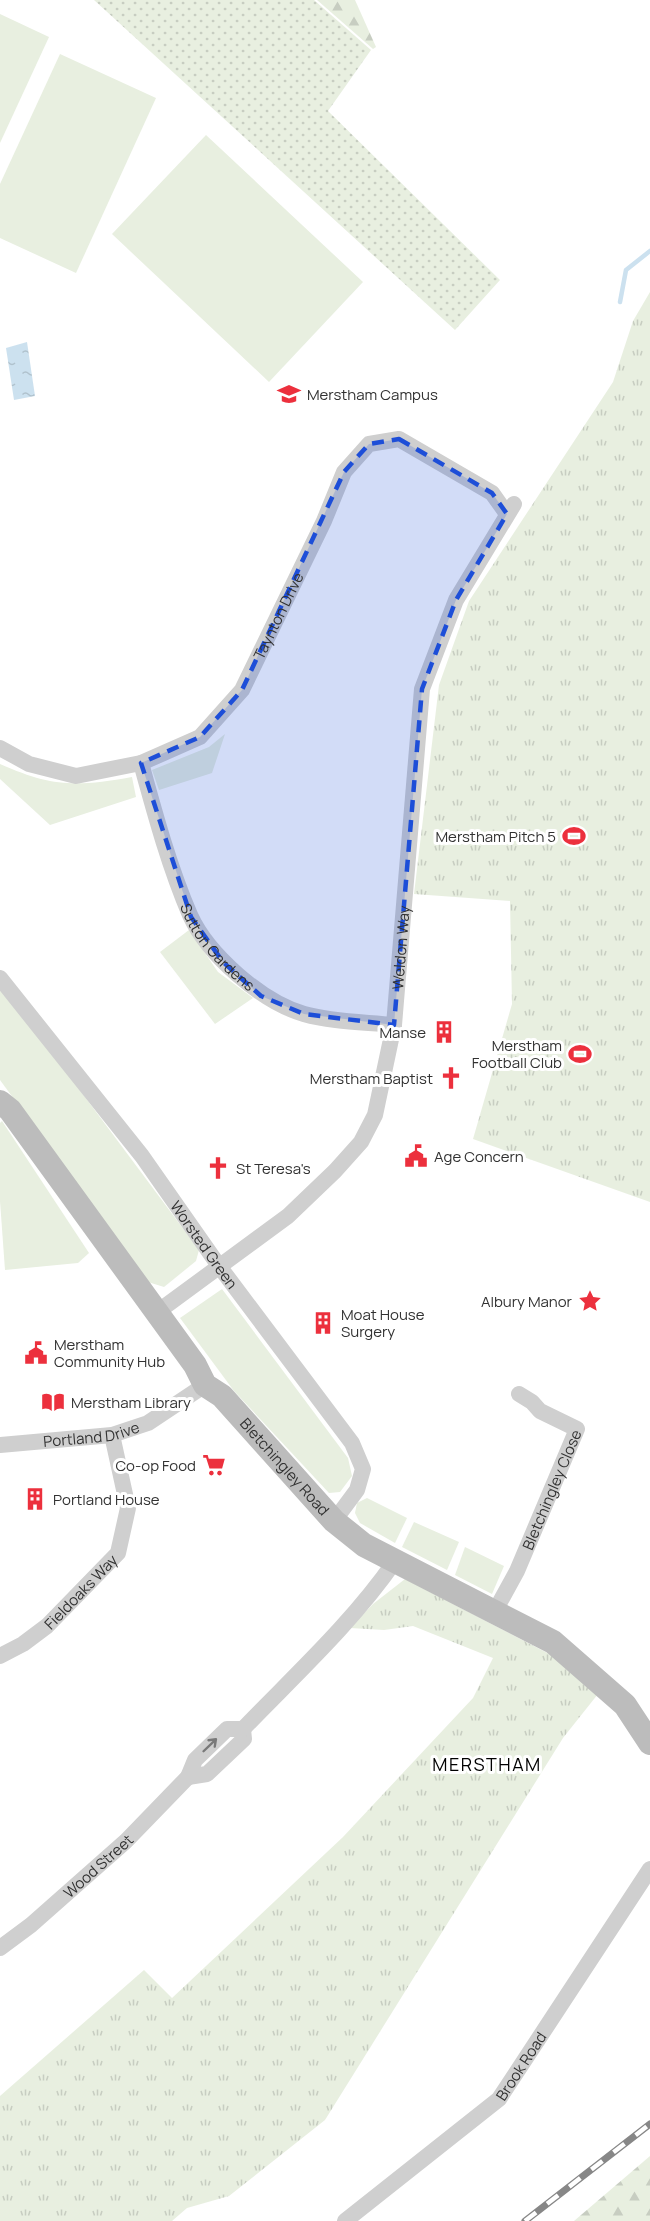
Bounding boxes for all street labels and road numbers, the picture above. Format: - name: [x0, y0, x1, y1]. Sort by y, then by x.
- street label: Taynton Drive: [248, 569, 308, 663]
- street label: Sutton Gardens: [176, 900, 259, 995]
- street label: Weldon Way: [386, 905, 414, 990]
- street label: Worsted Green: [166, 1196, 243, 1293]
- street label: Bletchingley Road: [236, 1413, 334, 1520]
- street label: Portland Drive: [42, 1416, 142, 1452]
- street label: Bletchingley Close: [517, 1426, 586, 1553]
- street label: Fieldoaks Way: [39, 1549, 122, 1634]
- street label: Wood Street: [58, 1829, 138, 1902]
- street label: Brook Road: [490, 2027, 551, 2104]

